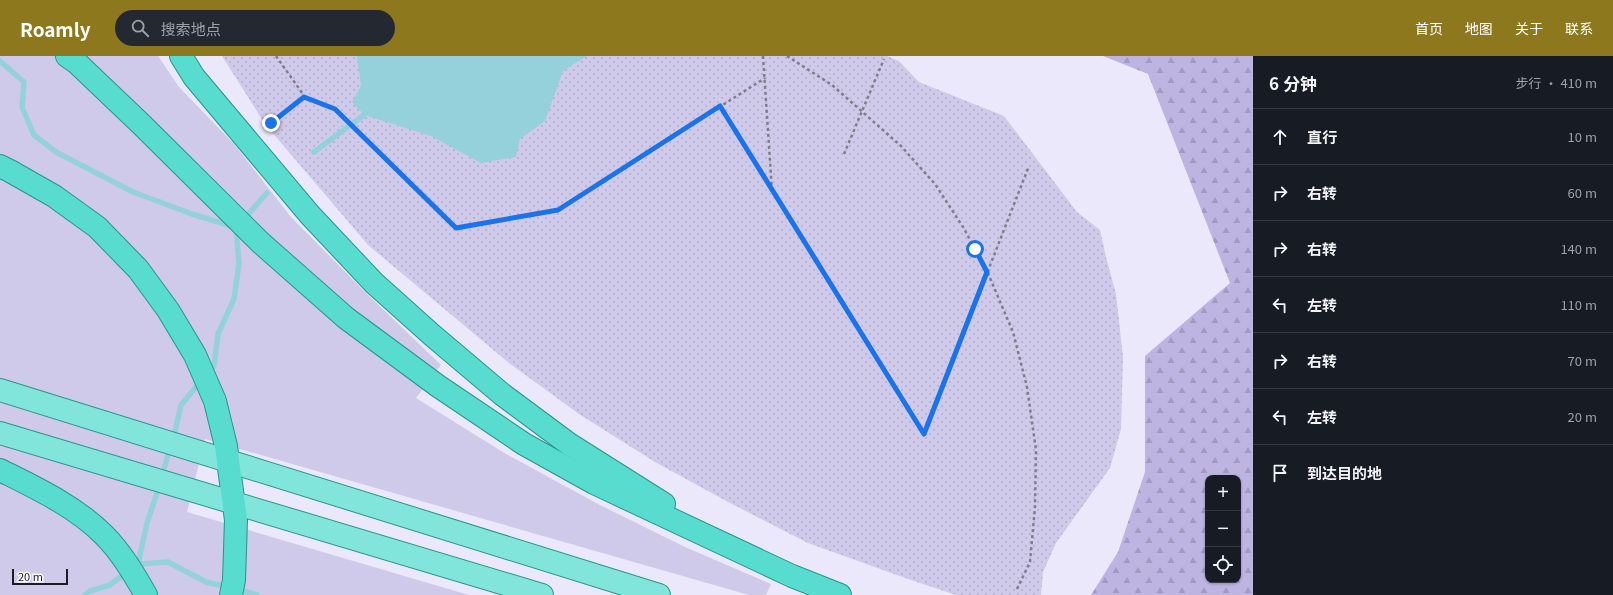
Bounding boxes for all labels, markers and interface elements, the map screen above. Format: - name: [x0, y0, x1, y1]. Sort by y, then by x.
- search box: [115, 10, 395, 46]
- text: Roamly: [20, 15, 91, 42]
- icon: search: [129, 17, 151, 39]
- text: 搜索地点: [161, 18, 221, 39]
- text: 首页: [1415, 18, 1443, 38]
- text: 地图: [1465, 18, 1493, 38]
- text: 关于: [1515, 18, 1543, 38]
- text: 联系: [1565, 18, 1593, 38]
- text: 6 分钟: [1269, 70, 1317, 95]
- text: 步行 · 410 m: [1516, 73, 1597, 92]
- route end: [262, 114, 280, 132]
- icon: ahead: [1269, 126, 1291, 148]
- text: 直行: [1307, 126, 1337, 147]
- text: 10 m: [1568, 127, 1597, 146]
- icon: right: [1269, 182, 1291, 204]
- text: 右转: [1307, 182, 1337, 203]
- text: 60 m: [1568, 183, 1597, 202]
- icon: right: [1269, 238, 1291, 260]
- text: 右转: [1307, 238, 1337, 259]
- text: 140 m: [1560, 239, 1597, 258]
- route start: [966, 240, 984, 258]
- icon: left: [1269, 294, 1291, 316]
- text: 左转: [1307, 294, 1337, 315]
- text: 110 m: [1560, 295, 1597, 314]
- icon: right: [1269, 350, 1291, 372]
- text: 右转: [1307, 350, 1337, 371]
- text: 70 m: [1568, 351, 1597, 370]
- icon: left: [1269, 406, 1291, 428]
- text: 左转: [1307, 406, 1337, 427]
- text: 20 m: [1568, 407, 1597, 426]
- icon: arrive: [1269, 462, 1291, 484]
- text: 到达目的地: [1307, 462, 1382, 483]
- map controls: [1205, 475, 1241, 583]
- button: +: [1205, 475, 1241, 511]
- button: −: [1205, 511, 1241, 547]
- button: locate: [1205, 547, 1241, 583]
- scale bar: [12, 567, 68, 586]
- text: 20 m: [18, 568, 43, 584]

